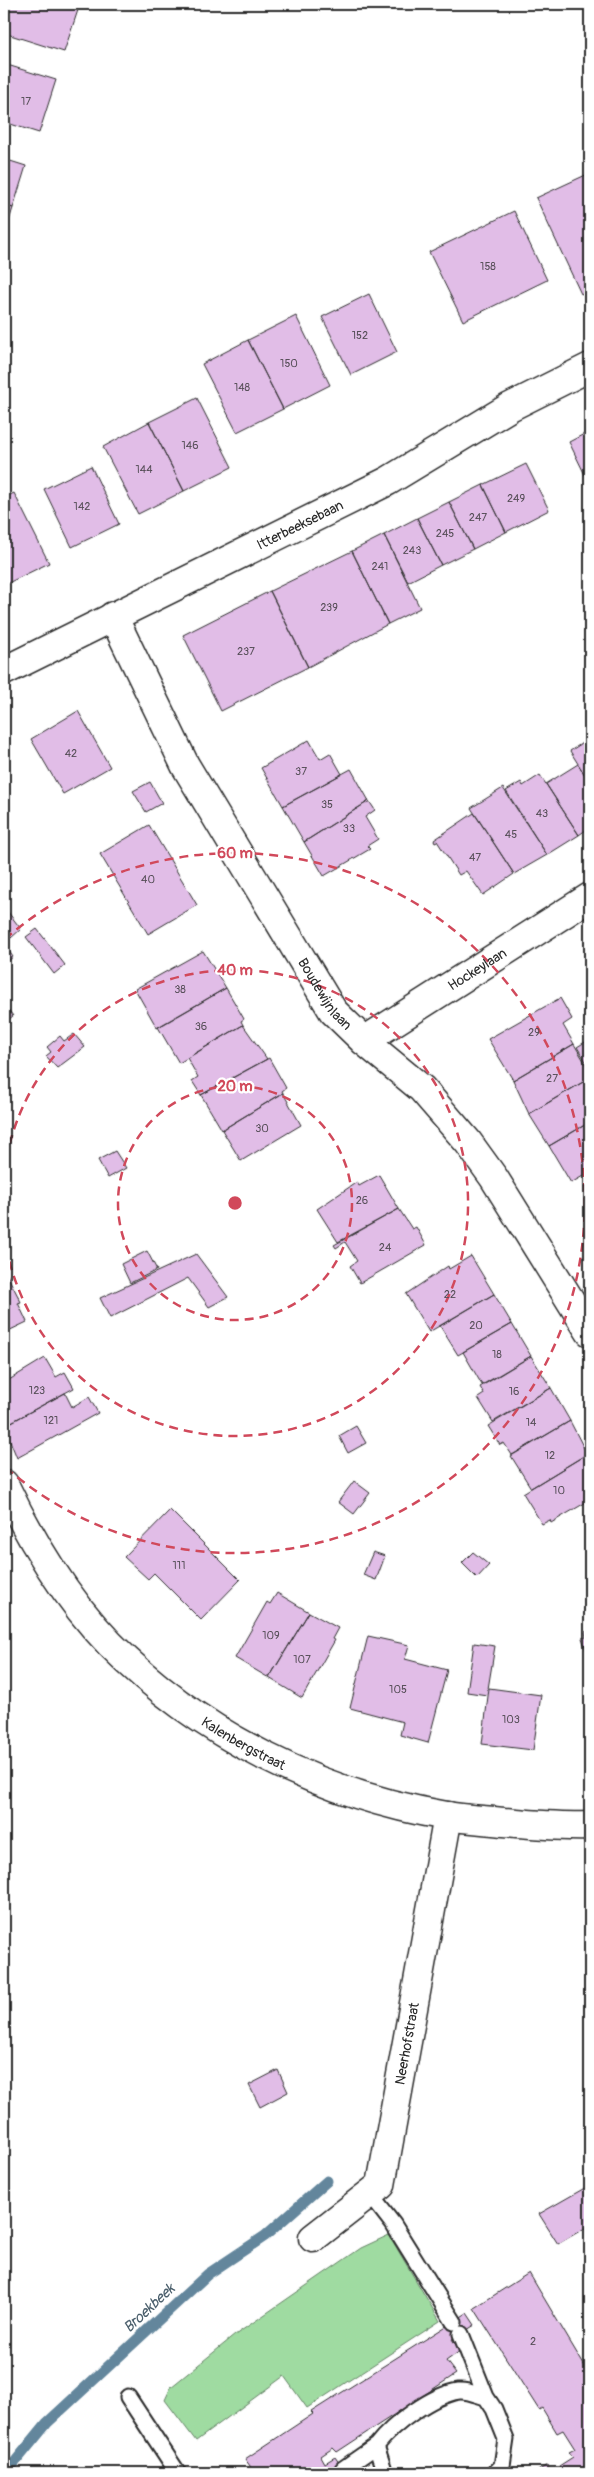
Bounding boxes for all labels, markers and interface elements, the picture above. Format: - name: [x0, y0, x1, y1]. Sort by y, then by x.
- house number: 17: [21, 95, 31, 108]
- house number: 158: [480, 260, 496, 273]
- house number: 152: [352, 329, 368, 342]
- house number: 150: [280, 357, 298, 370]
- house number: 148: [234, 381, 251, 394]
- house number: 146: [181, 439, 199, 452]
- house number: 144: [135, 463, 153, 476]
- house number: 249: [507, 492, 525, 505]
- street label: Itterbeeksebaan: [254, 497, 346, 554]
- house number: 142: [74, 500, 90, 513]
- house number: 247: [469, 511, 487, 524]
- house number: 245: [436, 527, 454, 540]
- house number: 243: [403, 544, 421, 557]
- house number: 241: [372, 560, 388, 573]
- house number: 239: [320, 601, 338, 614]
- house number: 237: [237, 645, 255, 658]
- house number: 42: [65, 747, 77, 760]
- house number: 37: [295, 765, 307, 778]
- house number: 35: [321, 798, 333, 811]
- house number: 43: [536, 807, 548, 820]
- house number: 33: [343, 822, 355, 835]
- house number: 45: [505, 828, 517, 841]
- text: 60 m: [217, 844, 253, 863]
- house number: 47: [469, 851, 481, 864]
- house number: 40: [141, 873, 155, 886]
- street label: Hockeylaan: [445, 944, 510, 994]
- street label: Boudewijnlaan: [294, 955, 355, 1034]
- text: 40 m: [217, 961, 253, 980]
- house number: 38: [174, 983, 186, 996]
- house number: 36: [195, 1020, 207, 1033]
- house number: 29: [528, 1026, 540, 1039]
- house number: 27: [546, 1072, 558, 1085]
- text: 20 m: [217, 1077, 253, 1096]
- house number: 30: [255, 1122, 269, 1135]
- centre of rings: [226, 1194, 244, 1212]
- house number: 26: [356, 1194, 368, 1207]
- house number: 24: [379, 1241, 392, 1254]
- house number: 22: [444, 1288, 456, 1301]
- house number: 20: [469, 1319, 483, 1332]
- house number: 18: [492, 1348, 502, 1361]
- house number: 123: [29, 1384, 45, 1397]
- house number: 16: [509, 1385, 519, 1398]
- house number: 121: [44, 1414, 58, 1427]
- house number: 14: [526, 1416, 537, 1429]
- house number: 12: [545, 1449, 555, 1462]
- house number: 10: [553, 1484, 565, 1497]
- house number: 111: [173, 1559, 185, 1572]
- house number: 109: [262, 1629, 280, 1642]
- house number: 107: [293, 1653, 311, 1666]
- house number: 105: [389, 1683, 407, 1696]
- street label: Kalenbergstraat: [198, 1713, 289, 1774]
- house number: 103: [502, 1713, 520, 1726]
- street label: Neerhofstraat: [391, 2001, 423, 2086]
- water label: Broekbeek: [120, 2279, 180, 2337]
- house number: 2: [530, 2335, 536, 2348]

